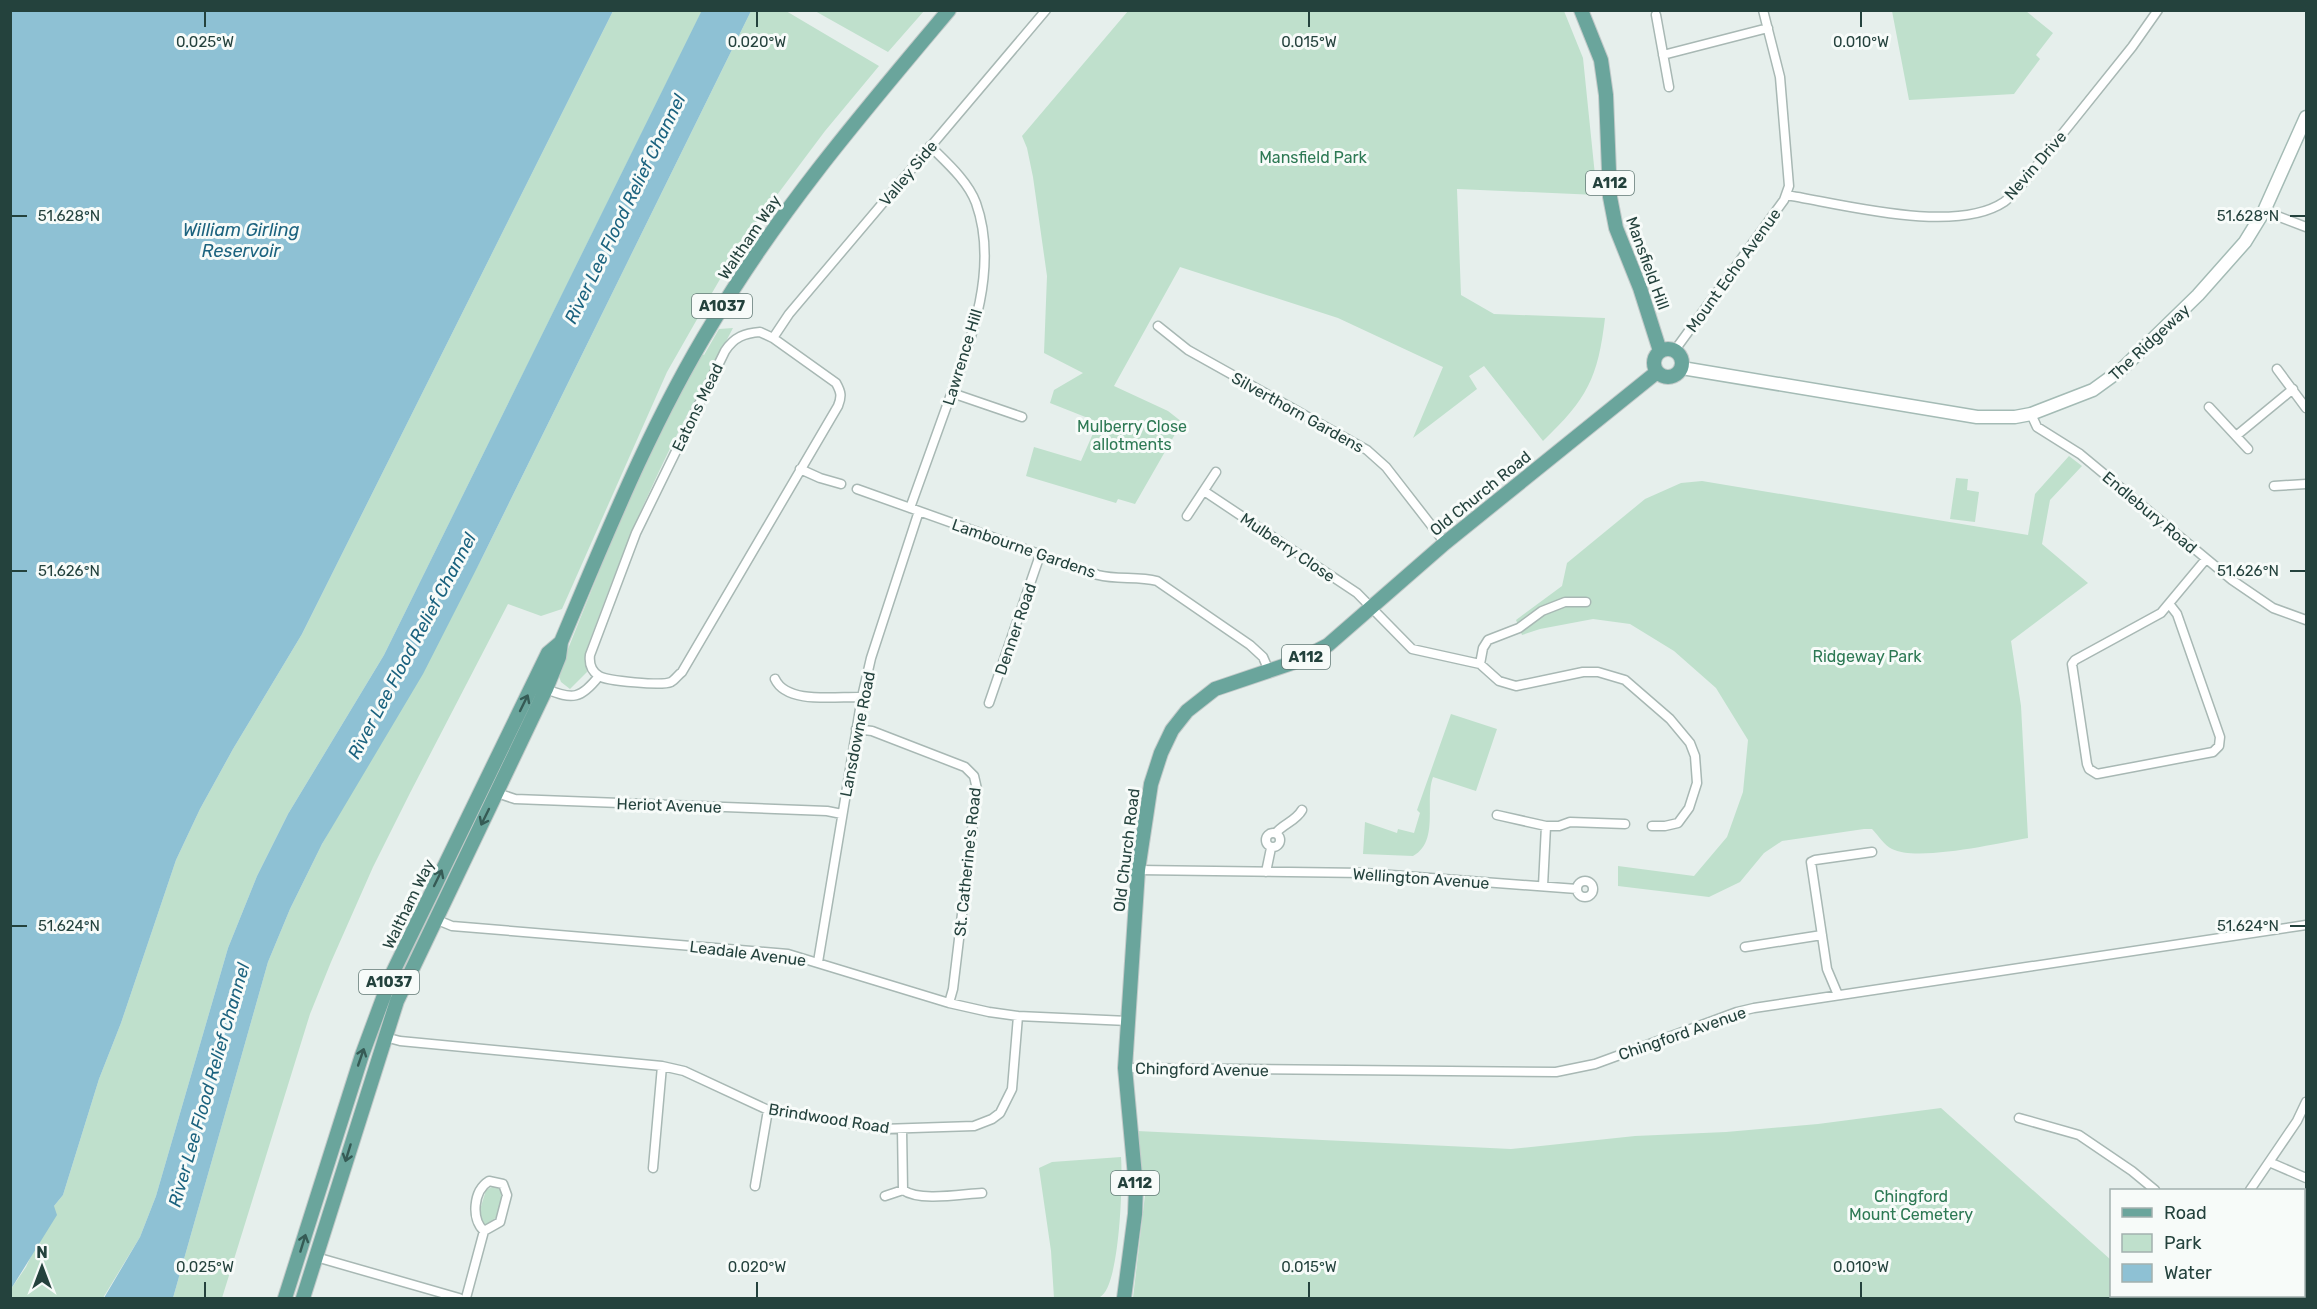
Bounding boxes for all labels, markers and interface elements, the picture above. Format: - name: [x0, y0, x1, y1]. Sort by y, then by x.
- text: 0.025°W: [176, 33, 234, 51]
- text: 0.020°W: [728, 33, 786, 51]
- text: 0.015°W: [1281, 33, 1337, 51]
- text: 0.010°W: [1833, 33, 1889, 51]
- water label: River Lee Flood Relief Channel: [560, 90, 691, 328]
- street label: Nevin Drive: [2000, 127, 2070, 204]
- street label: Valley Side: [876, 137, 941, 210]
- park label: Mansfield Park: [1259, 148, 1368, 167]
- road number: A112: [1586, 171, 1634, 195]
- street label: Waltham Way: [714, 191, 785, 283]
- street label: Mount Echo Avenue: [1682, 205, 1785, 336]
- text: 51.628°N: [38, 207, 100, 225]
- text: 51.628°N: [2217, 207, 2279, 225]
- street label: Mansfield Hill: [1622, 214, 1673, 312]
- water label: William Girling Reservoir: [183, 219, 300, 262]
- road number: A1037: [692, 294, 752, 318]
- street label: The Ridgeway: [2105, 300, 2194, 385]
- street label: Lawrence Hill: [939, 307, 986, 408]
- street label: Eatons Mead: [668, 360, 727, 454]
- street label: Silverthorn Gardens: [1228, 368, 1367, 457]
- park label: Mulberry Close allotments: [1077, 417, 1187, 454]
- street label: Old Church Road: [1426, 447, 1535, 540]
- street label: Endlebury Road: [2099, 467, 2201, 557]
- street label: Mulberry Close: [1237, 509, 1339, 586]
- street label: Lambourne Gardens: [949, 515, 1098, 582]
- water label: River Lee Flood Relief Channel: [343, 529, 481, 763]
- text: 51.626°N: [38, 562, 100, 580]
- text: 51.626°N: [2217, 562, 2279, 580]
- street label: Denner Road: [991, 581, 1040, 678]
- road number: A112: [1282, 645, 1330, 669]
- park label: Ridgeway Park: [1812, 647, 1922, 666]
- street label: Lansdowne Road: [836, 670, 879, 798]
- one-way arrow: [518, 694, 530, 712]
- street label: St. Catherine's Road: [950, 787, 985, 938]
- street label: Old Church Road: [1109, 787, 1144, 913]
- street label: Heriot Avenue: [616, 794, 722, 817]
- one-way arrow: [478, 808, 490, 826]
- street label: Waltham Way: [378, 856, 439, 952]
- street label: Wellington Avenue: [1352, 864, 1490, 893]
- one-way arrow: [433, 869, 445, 887]
- text: 51.624°N: [38, 917, 100, 935]
- text: 51.624°N: [2217, 917, 2279, 935]
- street label: Leadale Avenue: [689, 937, 807, 970]
- water label: River Lee Flood Relief Channel: [164, 960, 255, 1210]
- road number: A1037: [359, 970, 419, 994]
- street label: Chingford Avenue: [1616, 1003, 1748, 1064]
- one-way arrow: [357, 1048, 368, 1067]
- street label: Chingford Avenue: [1135, 1059, 1269, 1080]
- street label: Brindwood Road: [767, 1100, 891, 1137]
- one-way arrow: [342, 1143, 353, 1162]
- road number: A112: [1111, 1171, 1159, 1195]
- park label: Chingford Mount Cemetery: [1849, 1187, 1973, 1224]
- legend: [2110, 1189, 2305, 1297]
- text: Road: [2164, 1202, 2207, 1224]
- text: Park: [2164, 1232, 2202, 1254]
- one-way arrow: [298, 1234, 309, 1253]
- north arrow: [12, 1237, 72, 1297]
- text: N: [36, 1243, 48, 1262]
- text: 0.025°W: [176, 1258, 234, 1276]
- text: 0.020°W: [728, 1258, 786, 1276]
- text: 0.015°W: [1281, 1258, 1337, 1276]
- text: 0.010°W: [1833, 1258, 1889, 1276]
- text: Water: [2164, 1262, 2212, 1284]

